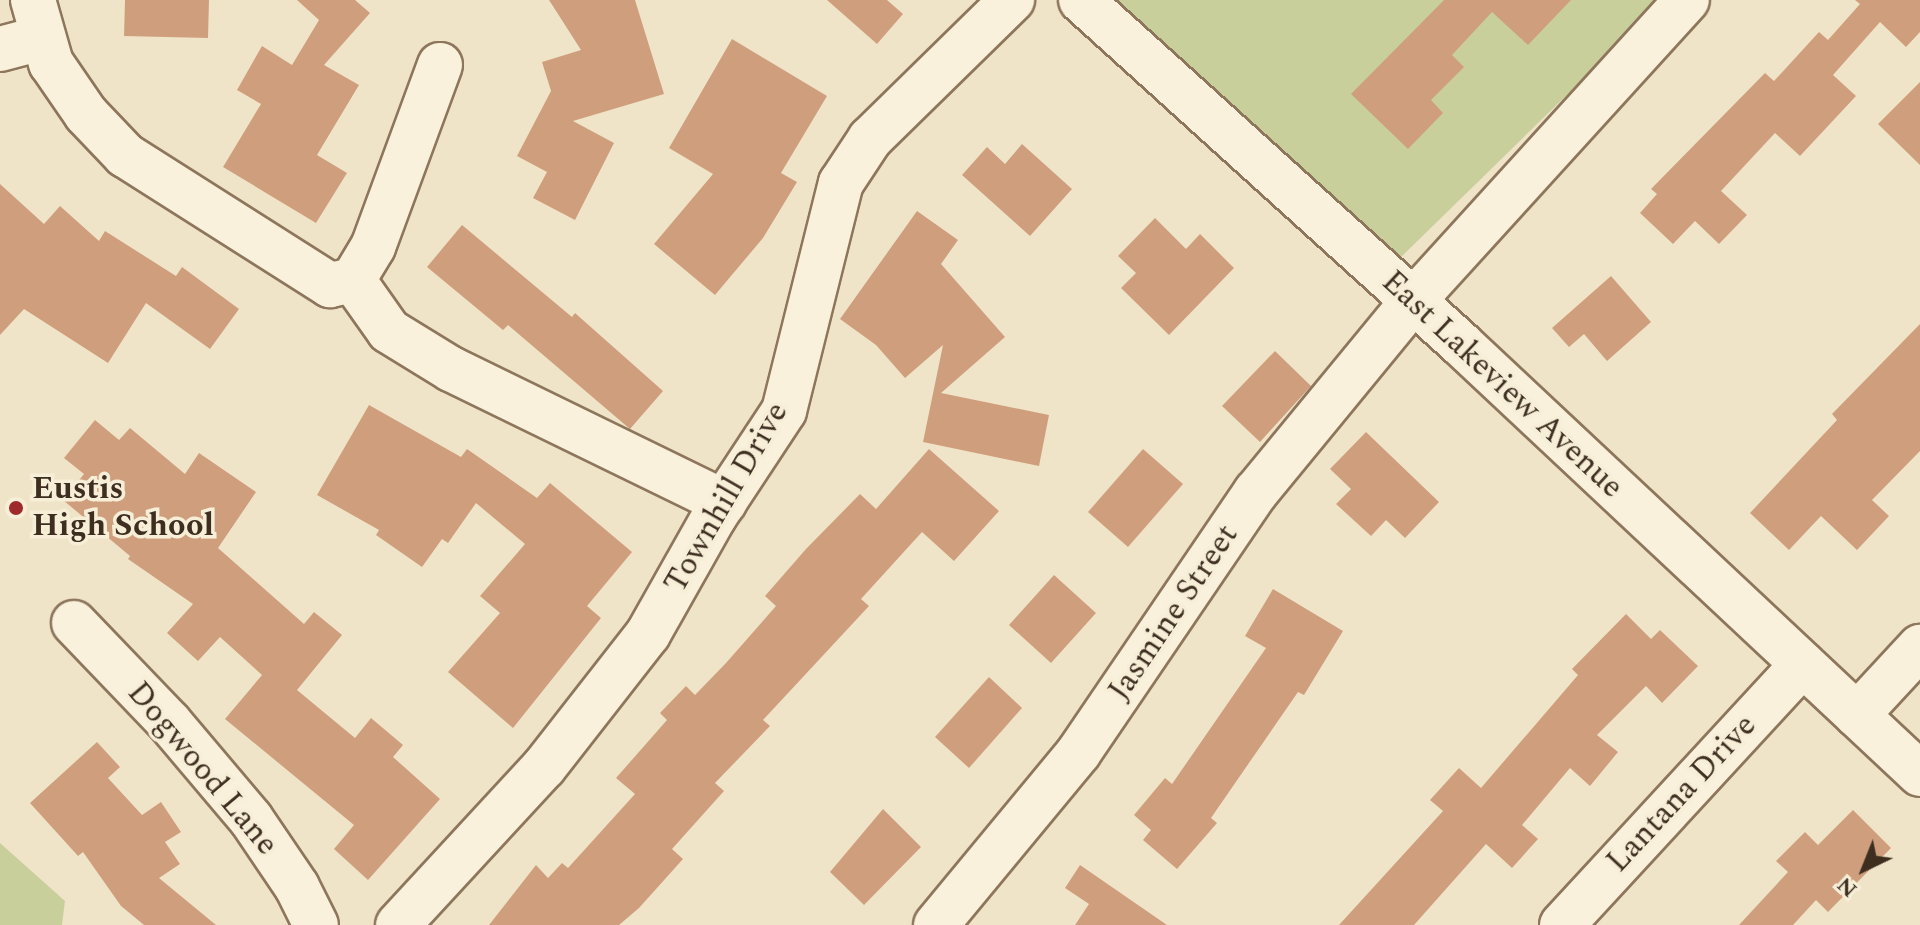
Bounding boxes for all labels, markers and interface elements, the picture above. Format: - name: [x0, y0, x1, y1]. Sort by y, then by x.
- street label: East Lakeview Avenue: [1373, 263, 1631, 507]
- street label: Townhill Drive: [657, 396, 797, 600]
- place label: Eustis High School: [32, 471, 214, 546]
- marker: Eustis High School: [7, 499, 25, 517]
- street label: Jasmine Street: [1101, 518, 1247, 708]
- street label: Dogwood Lane: [118, 675, 286, 863]
- street label: Lantana Drive: [1599, 707, 1765, 881]
- north arrow: [1824, 829, 1904, 909]
- text: N: [1829, 869, 1865, 905]

